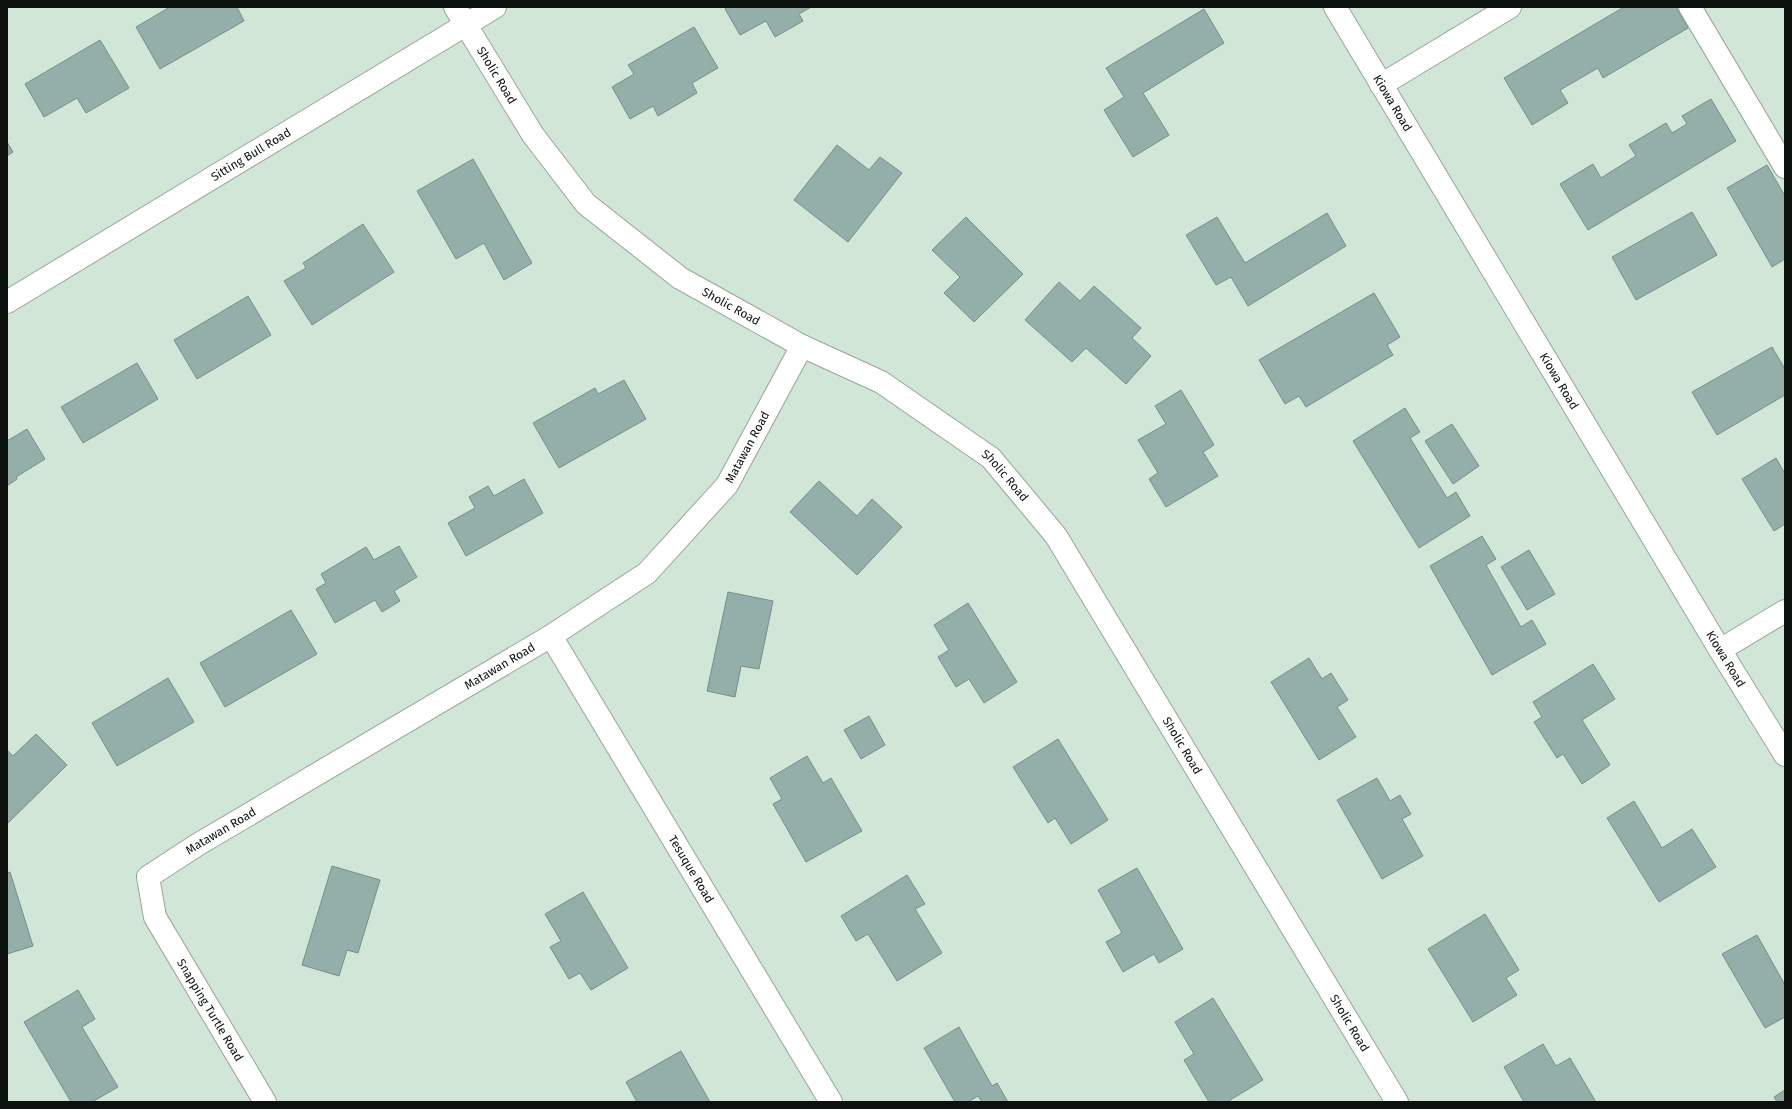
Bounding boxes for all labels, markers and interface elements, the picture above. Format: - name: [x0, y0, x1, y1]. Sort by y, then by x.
- street label: Sholic Road: [474, 44, 519, 106]
- street label: Kiowa Road: [1370, 72, 1415, 134]
- street label: Sitting Bull Road: [208, 125, 293, 184]
- street label: Sholic Road: [700, 285, 763, 328]
- street label: Kiowa Road: [1537, 350, 1581, 412]
- street label: Matawan Road: [722, 409, 772, 486]
- street label: Sholic Road: [979, 447, 1031, 504]
- street label: Kiowa Road: [1703, 628, 1748, 690]
- street label: Matawan Road: [462, 640, 538, 692]
- street label: Sholic Road: [1160, 715, 1205, 777]
- street label: Matawan Road: [183, 805, 259, 857]
- street label: Tesuque Road: [665, 833, 717, 905]
- street label: Snapping Turtle Road: [174, 956, 246, 1064]
- street label: Sholic Road: [1327, 992, 1372, 1054]

